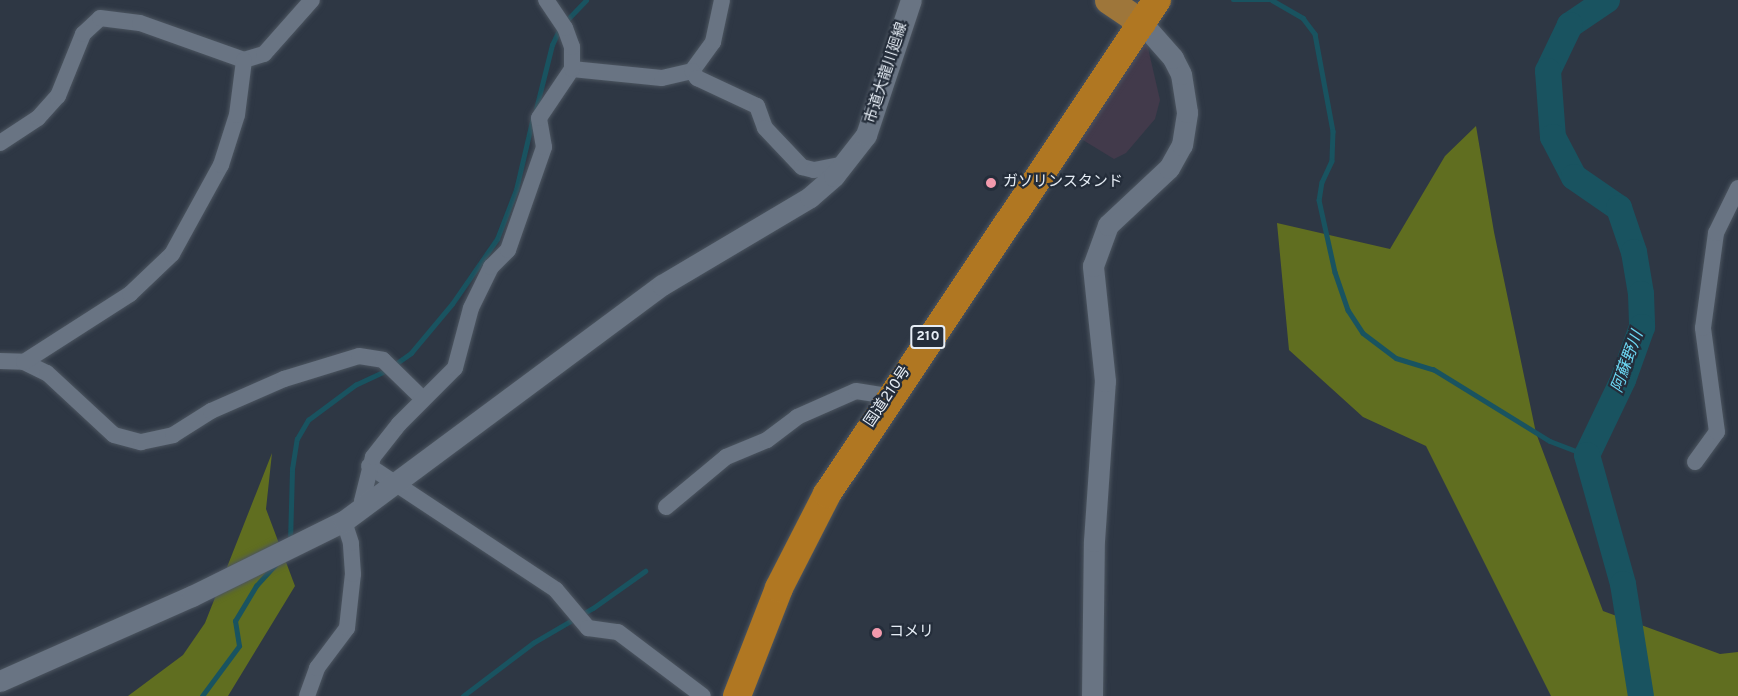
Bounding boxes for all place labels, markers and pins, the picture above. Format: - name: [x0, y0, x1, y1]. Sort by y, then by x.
- place label: ガソリンスタンド: [1003, 174, 1123, 192]
- marker: ガソリンスタンド: [984, 176, 998, 190]
- place label: コメリ: [889, 624, 934, 642]
- marker: コメリ: [870, 626, 884, 640]

